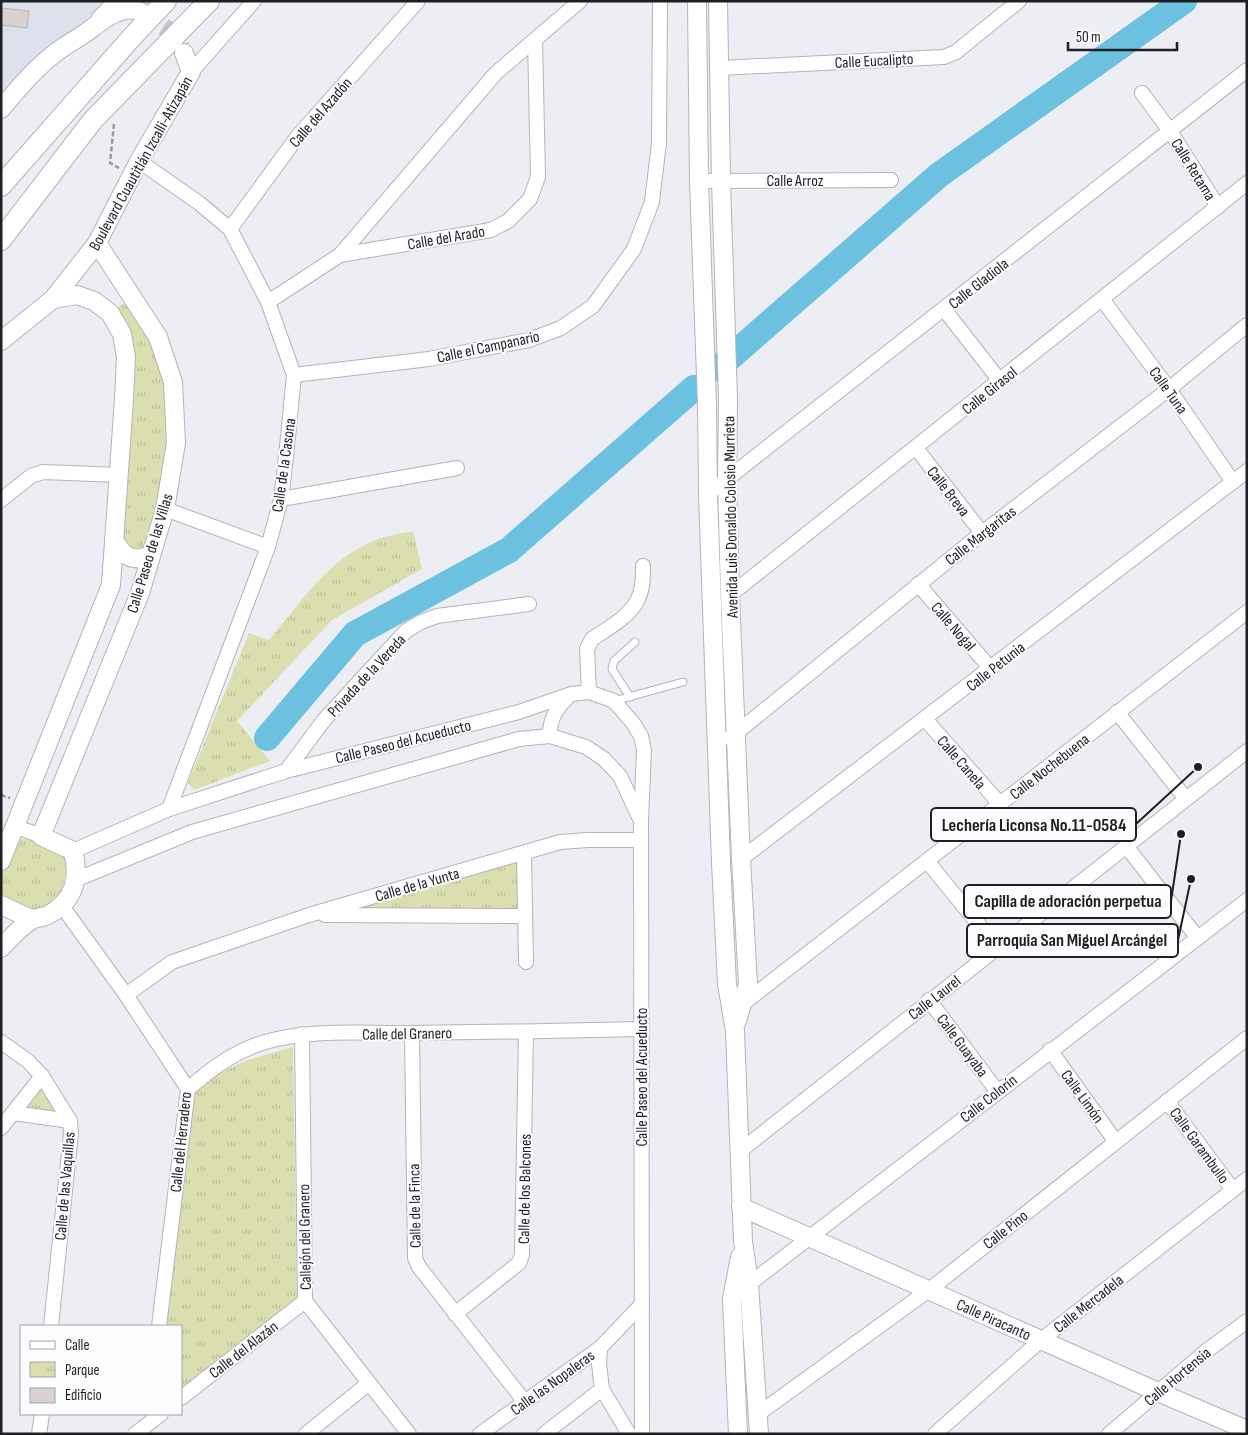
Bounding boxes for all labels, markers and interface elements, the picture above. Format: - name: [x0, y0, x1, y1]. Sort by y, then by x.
- scale bar: [1068, 20, 1177, 52]
- text: 50 m: [1076, 28, 1101, 47]
- street label: Calle Eucalipto: [834, 50, 914, 73]
- street label: Boulevard Cuautitlán Izcalli-Atizapán: [85, 73, 197, 254]
- street label: Calle del Azadón: [286, 74, 357, 152]
- street label: Calle Retama: [1166, 135, 1219, 204]
- street label: Calle Arroz: [767, 172, 824, 191]
- street label: Calle del Arado: [406, 222, 486, 255]
- street label: Calle Gladiola: [945, 255, 1013, 314]
- street label: Calle el Campanario: [435, 327, 541, 368]
- street label: Calle Girasol: [959, 363, 1021, 419]
- street label: Calle Tuna: [1144, 364, 1191, 418]
- street label: Avenida Luis Donaldo Colosio Murrieta: [720, 416, 743, 619]
- street label: Calle de la Casona: [268, 417, 301, 514]
- street label: Calle Breva: [922, 463, 973, 521]
- street label: Calle Paseo de las Villas: [123, 491, 178, 615]
- street label: Calle Margaritas: [942, 502, 1020, 570]
- street label: Calle Nogal: [926, 599, 979, 655]
- street label: Privada de la Vereda: [324, 631, 410, 721]
- street label: Calle Petunia: [963, 638, 1029, 696]
- street label: Calle Paseo del Acueducto: [334, 716, 473, 768]
- street label: Calle Nochebuena: [1006, 730, 1094, 804]
- street label: Calle Canela: [932, 732, 989, 794]
- callout: Lechería Liconsa No.11-0584: [931, 808, 1136, 841]
- text: Lechería Liconsa No.11-0584: [942, 815, 1127, 836]
- street label: Calle de la Yunta: [373, 864, 462, 907]
- callout: Capilla de adoración perpetua: [964, 885, 1171, 918]
- text: Capilla de adoración perpetua: [975, 891, 1162, 912]
- callout: Parroquia San Miguel Arcángel: [967, 924, 1178, 957]
- text: Parroquia San Miguel Arcángel: [977, 930, 1167, 951]
- street label: Calle Laurel: [905, 972, 965, 1024]
- street label: Calle Paseo del Acueducto: [633, 1008, 652, 1146]
- street label: Calle Guayaba: [932, 1011, 992, 1081]
- street label: Calle del Granero: [362, 1024, 452, 1045]
- street label: Calle Limón: [1056, 1067, 1107, 1127]
- street label: Calle Colorín: [957, 1071, 1021, 1127]
- street label: Calle del Herradero: [167, 1091, 196, 1193]
- street label: Calle Garambullo: [1165, 1104, 1233, 1188]
- street label: Calle de las Vaquillas: [51, 1131, 80, 1241]
- street label: Calle de los Balcones: [515, 1133, 536, 1244]
- street label: Calle de la Finca: [405, 1164, 426, 1248]
- street label: Callejón del Granero: [295, 1184, 316, 1290]
- street label: Calle Pino: [980, 1207, 1032, 1254]
- street label: Calle Mercadela: [1050, 1271, 1128, 1337]
- street label: Calle Piracanto: [953, 1296, 1034, 1345]
- street label: Calle del Alazán: [206, 1317, 282, 1383]
- legend: [20, 1325, 182, 1415]
- text: Calle: [65, 1336, 89, 1355]
- street label: Calle Hortensia: [1141, 1344, 1215, 1410]
- street label: Calle las Nopaleras: [507, 1346, 599, 1420]
- text: Parque: [65, 1361, 100, 1380]
- text: Edificio: [65, 1386, 102, 1405]

